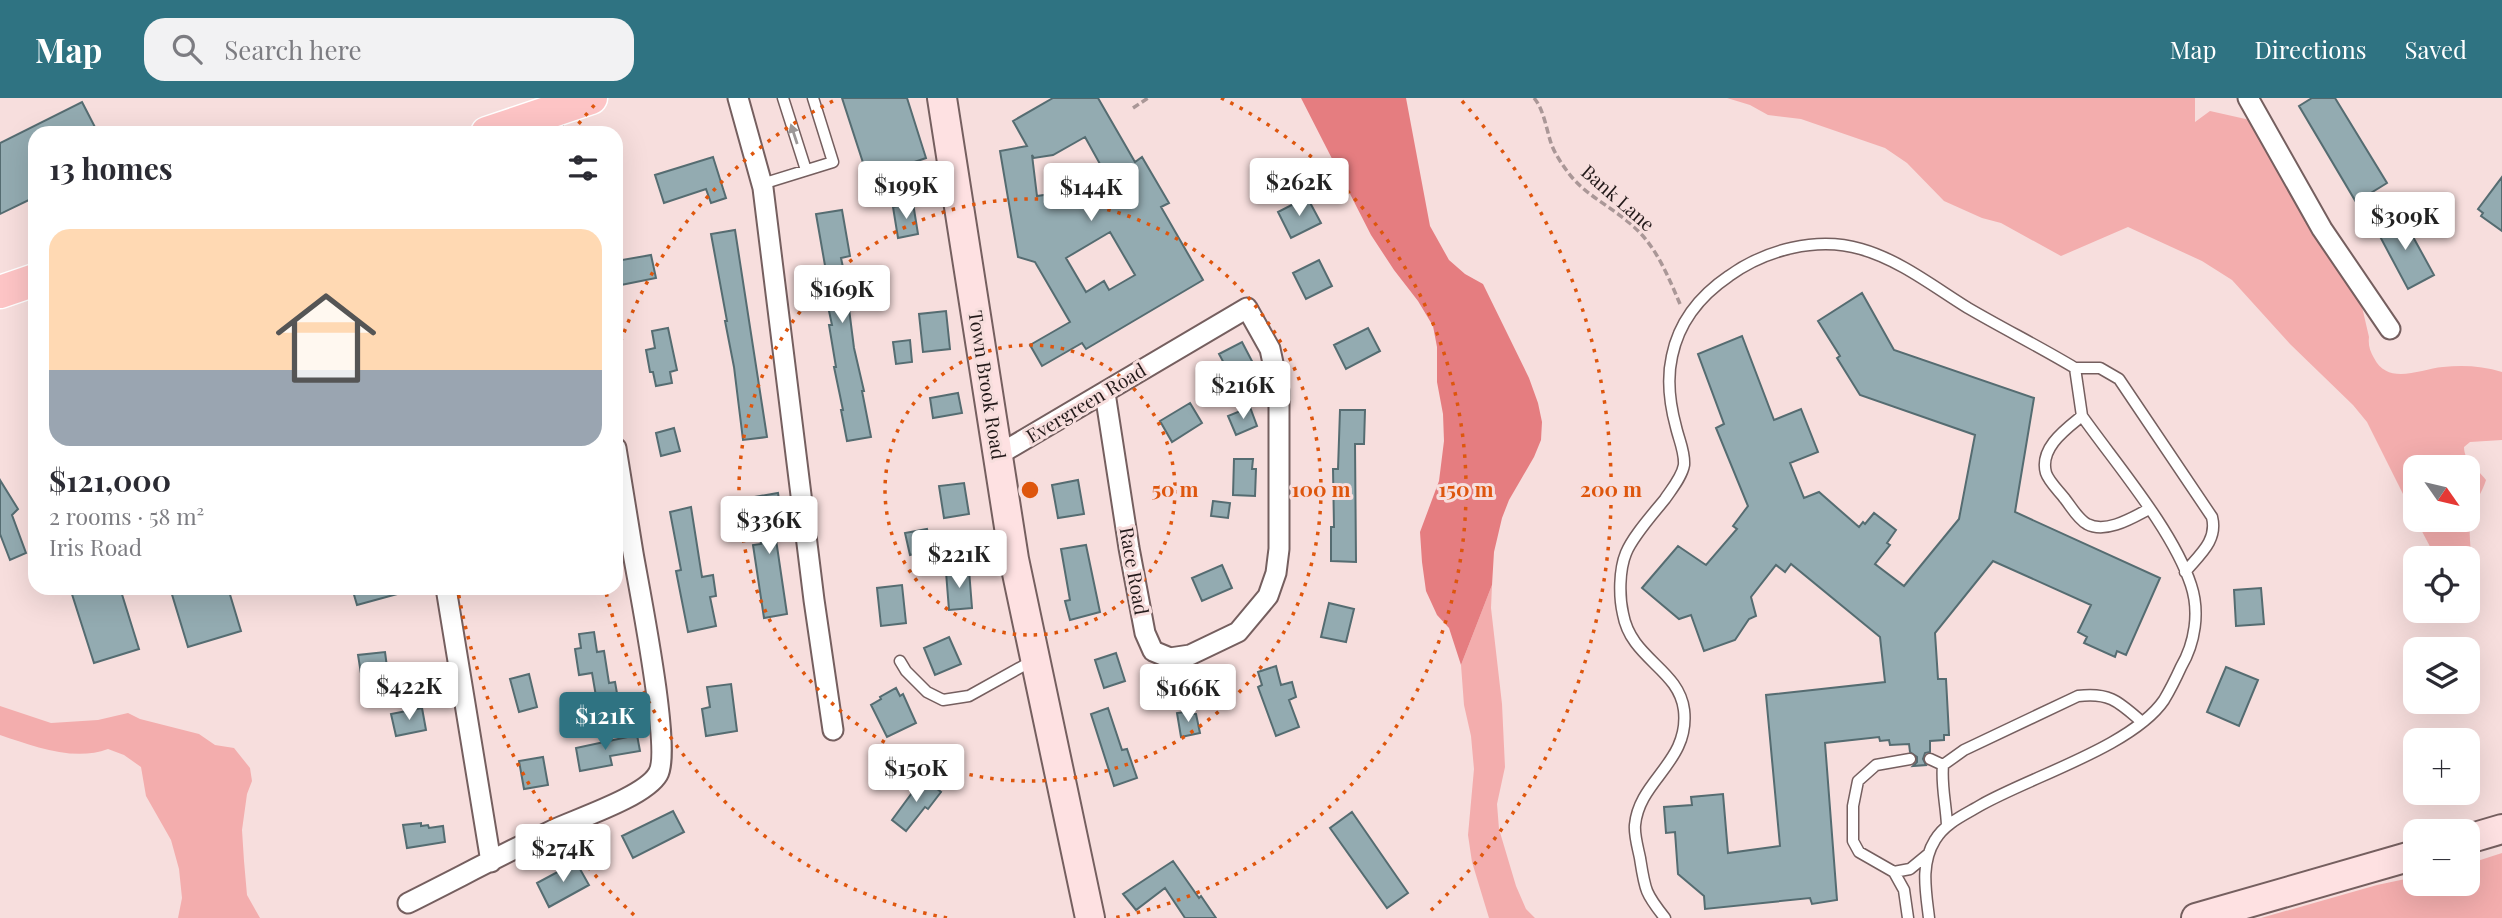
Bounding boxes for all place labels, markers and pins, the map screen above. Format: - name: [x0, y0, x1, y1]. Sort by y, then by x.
- pin: $262K: [1250, 158, 1348, 218]
- pin: $199K: [857, 162, 955, 221]
- pin: $144K: [1042, 164, 1140, 223]
- pin: $309K: [2356, 192, 2454, 252]
- pin: $169K: [793, 266, 891, 325]
- pin: $216K: [1194, 362, 1292, 421]
- centre of rings: [1018, 478, 1042, 502]
- pin: $336K: [720, 496, 818, 556]
- pin: $221K: [910, 531, 1008, 590]
- pin: $422K: [360, 662, 458, 722]
- pin: $166K: [1139, 664, 1237, 724]
- pin: $121K: [556, 692, 654, 752]
- pin: $150K: [867, 744, 965, 804]
- pin: $274K: [514, 824, 612, 884]

